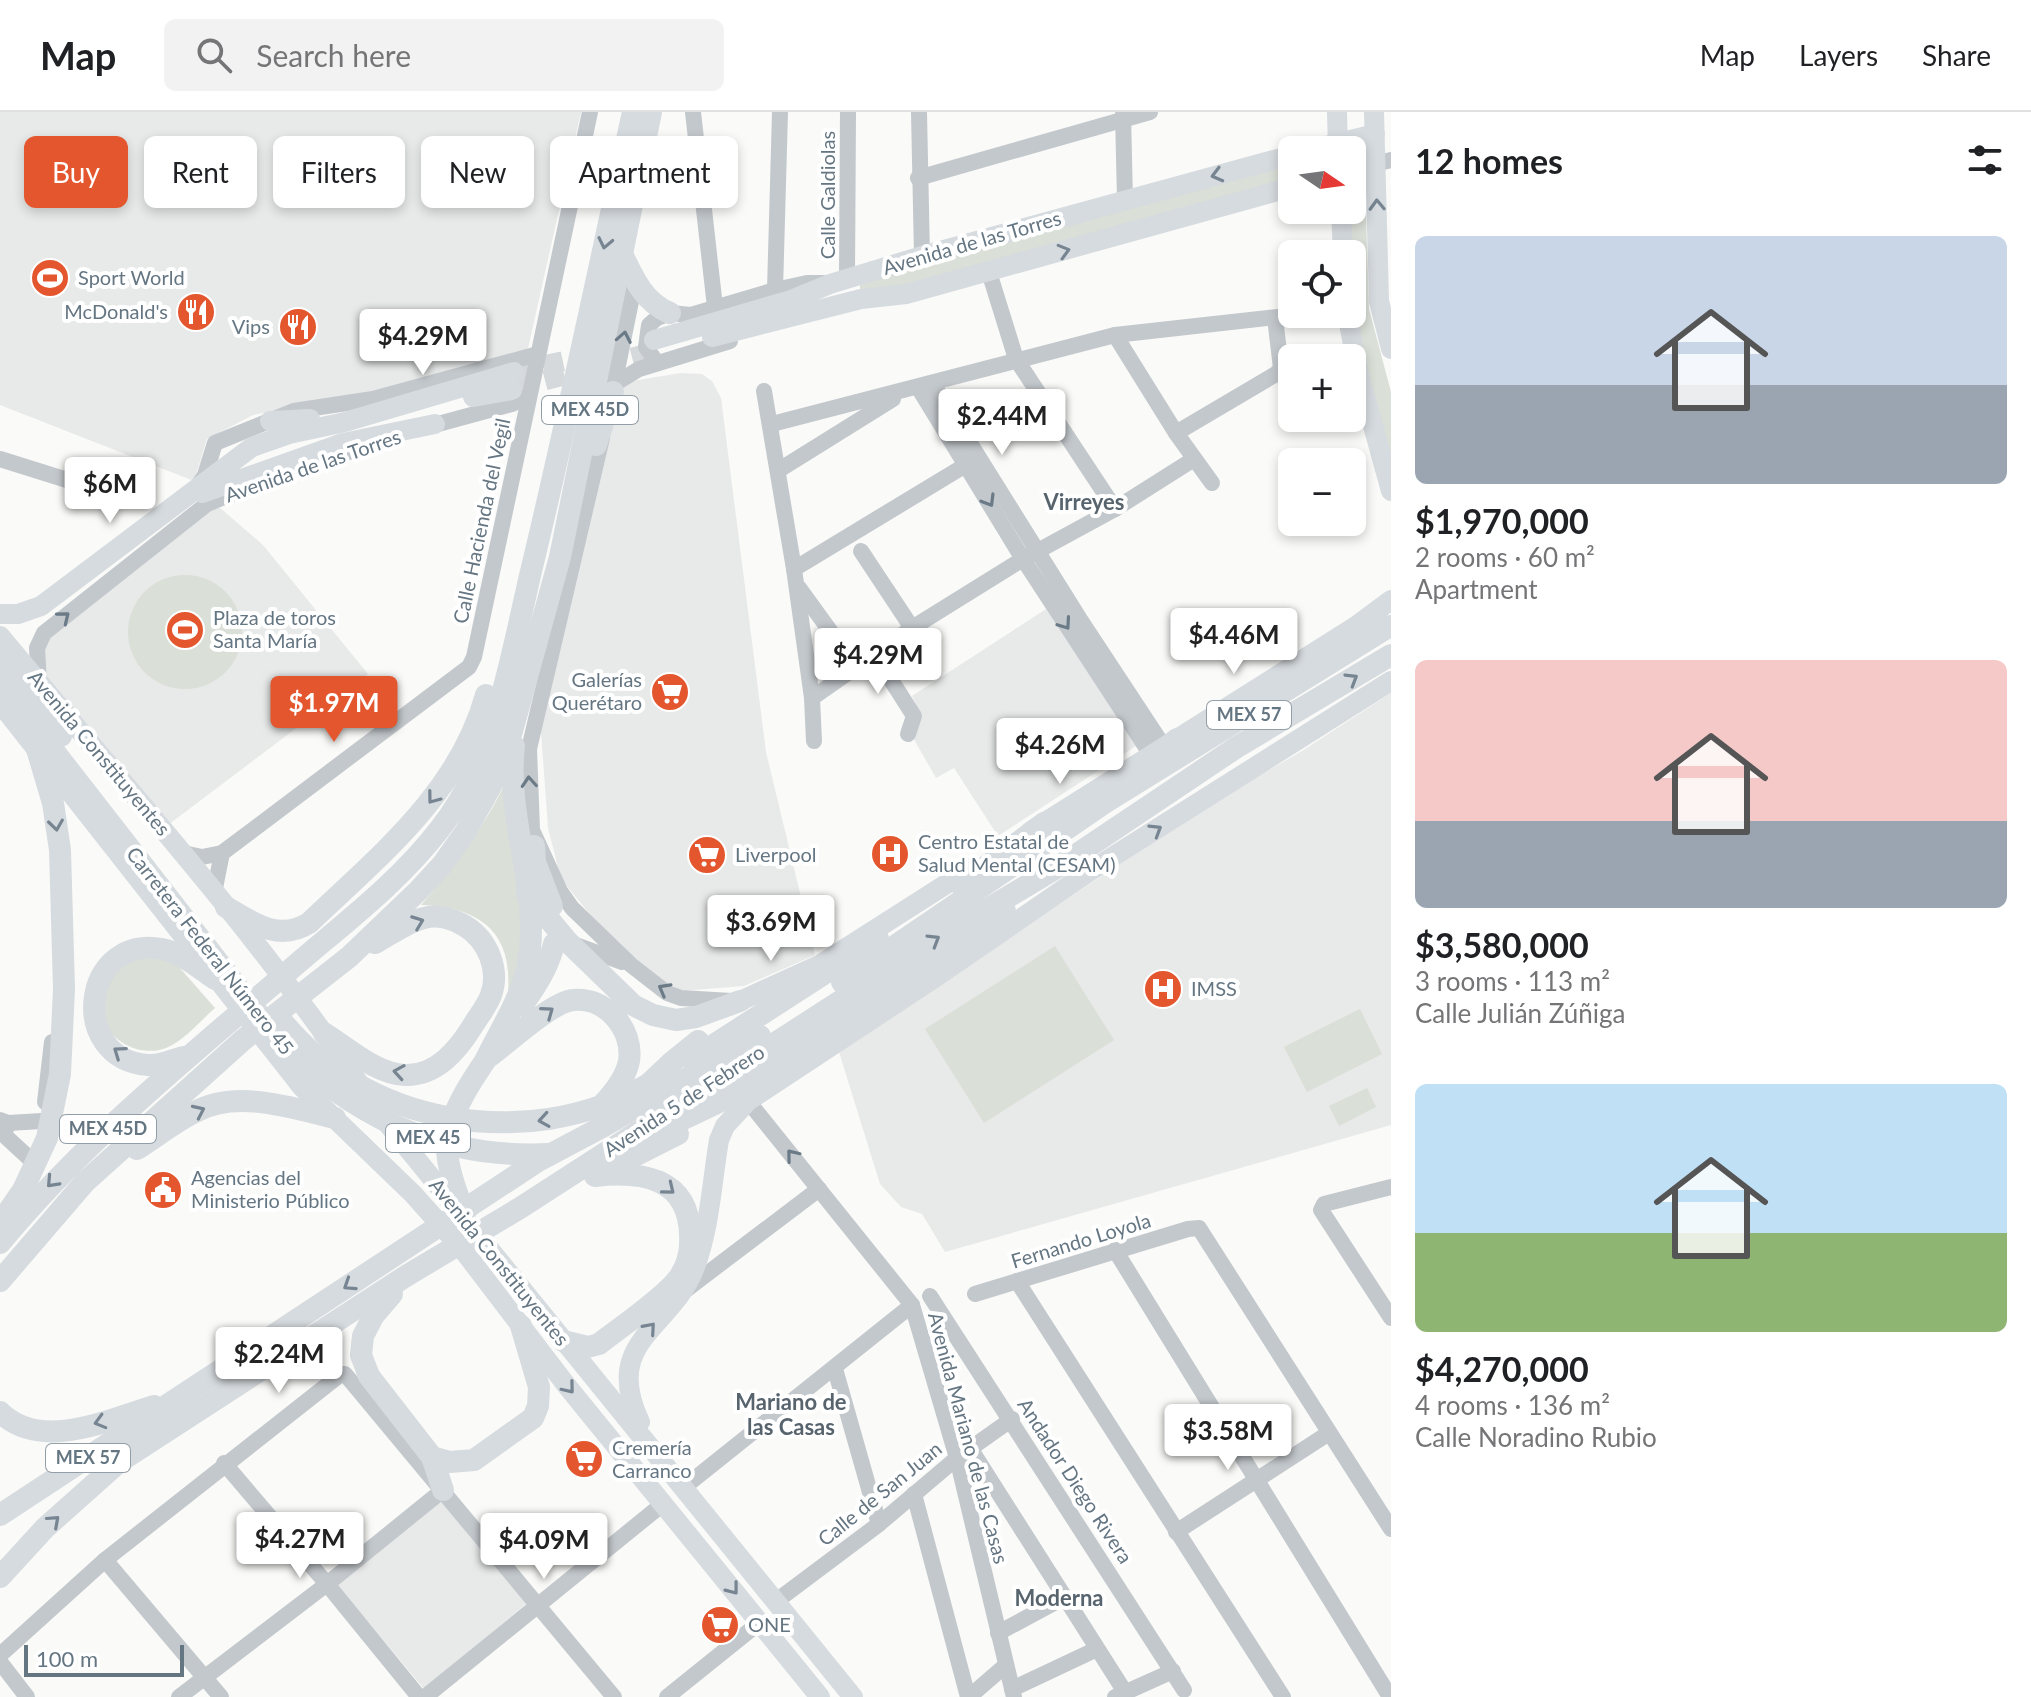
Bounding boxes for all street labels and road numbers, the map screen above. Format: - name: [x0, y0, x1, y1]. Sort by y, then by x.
- street label: Calle Galdiolas: [815, 131, 839, 259]
- street label: Avenida de las Torres: [880, 205, 1064, 279]
- road number: MEX 45D: [542, 396, 638, 424]
- street label: Calle Hacienda del Vegil: [448, 416, 514, 626]
- street label: Avenida de las Torres: [222, 424, 404, 506]
- street label: Avenida Constituyentes: [24, 665, 176, 840]
- road number: MEX 57: [1207, 701, 1291, 729]
- street label: Carretera Federal Número 45: [122, 842, 299, 1059]
- street label: Avenida 5 de Febrero: [599, 1039, 768, 1161]
- road number: MEX 45D: [60, 1115, 156, 1143]
- road number: MEX 45: [386, 1124, 470, 1152]
- street label: Avenida Constituyentes: [425, 1173, 575, 1350]
- street label: Fernando Loyola: [1008, 1207, 1153, 1273]
- street label: Avenida Mariano de las Casas: [924, 1309, 1014, 1566]
- street label: Andador Diego Rivera: [1013, 1393, 1138, 1568]
- street label: Calle de San Juan: [813, 1436, 946, 1550]
- road number: MEX 57: [46, 1444, 130, 1472]

